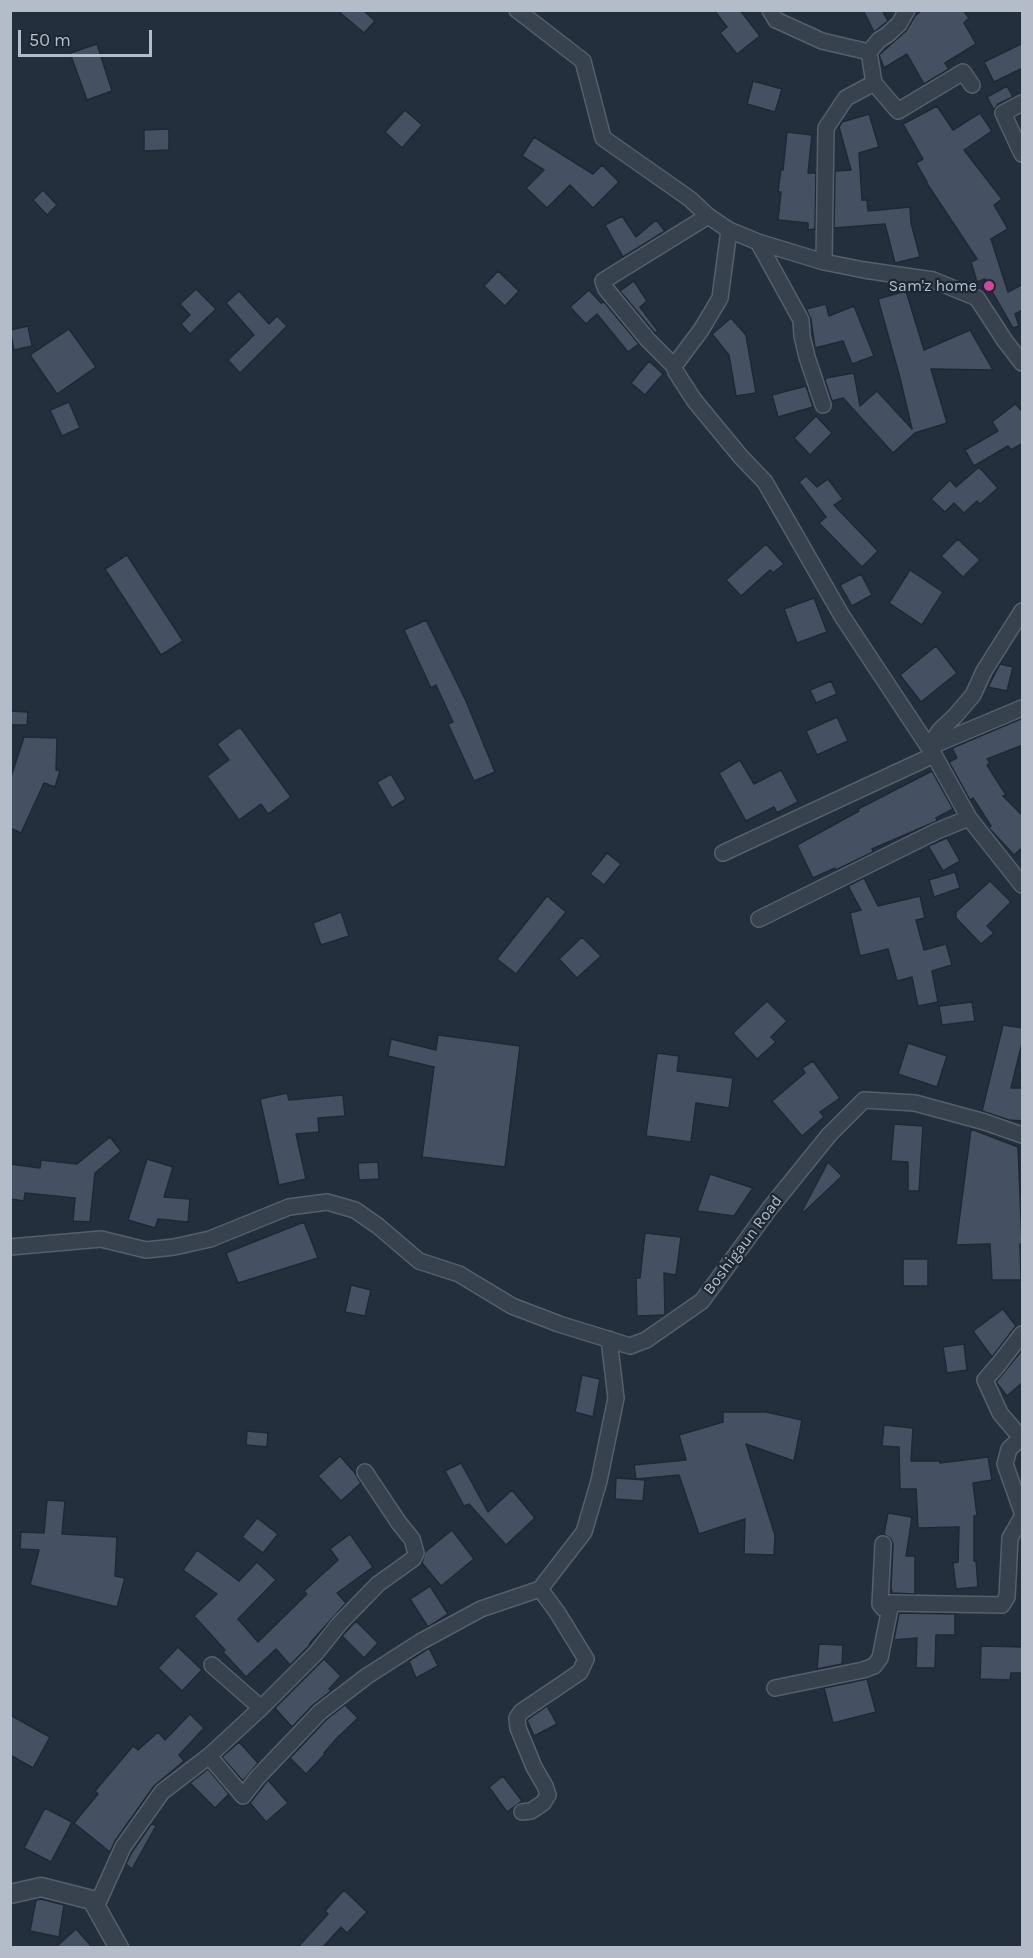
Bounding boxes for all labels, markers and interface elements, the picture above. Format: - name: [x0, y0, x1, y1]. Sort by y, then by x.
- scale bar: [21, 18, 154, 56]
- text: 50 m: [29, 29, 71, 51]
- place label: Sam'z home: [888, 276, 977, 296]
- marker: Sam'z home: [982, 279, 996, 293]
- street label: Boshigaun Road: [699, 1192, 787, 1298]

